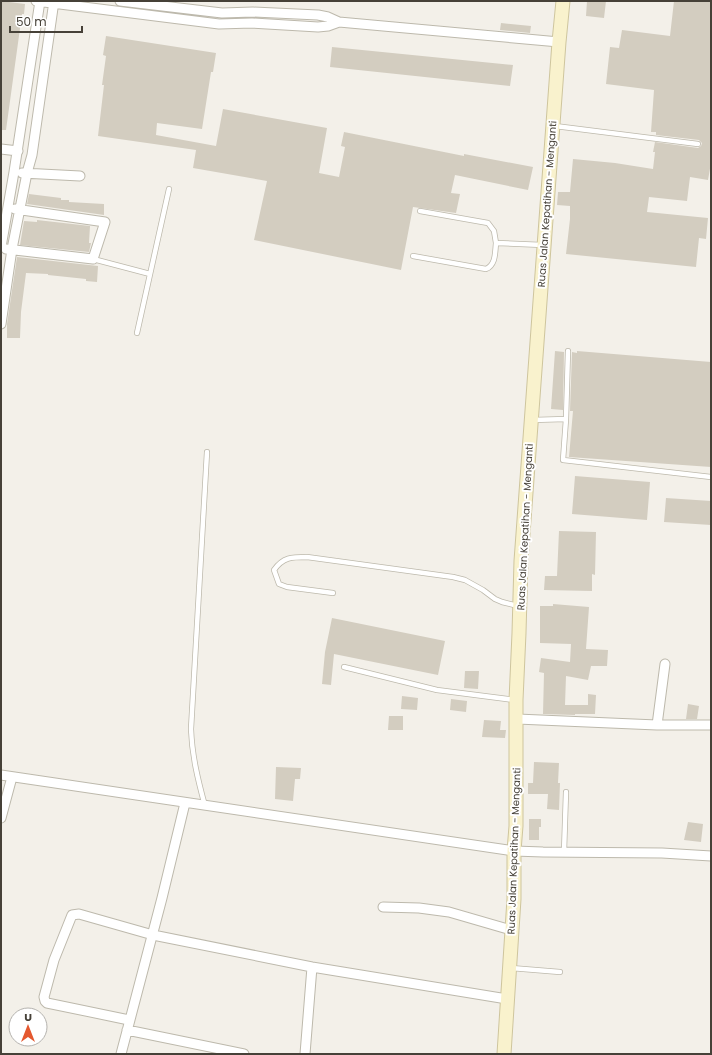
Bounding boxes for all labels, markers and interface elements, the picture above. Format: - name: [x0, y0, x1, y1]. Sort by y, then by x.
- scale bar: [10, 8, 82, 34]
- text: 50 m: [16, 13, 47, 30]
- street label: Ruas Jalan Kepatihan - Menganti: [534, 120, 560, 288]
- street label: Ruas Jalan Kepatihan - Menganti: [513, 443, 537, 611]
- street label: Ruas Jalan Kepatihan - Menganti: [504, 767, 524, 935]
- north arrow: [8, 1007, 48, 1047]
- text: U: [24, 1009, 32, 1025]

